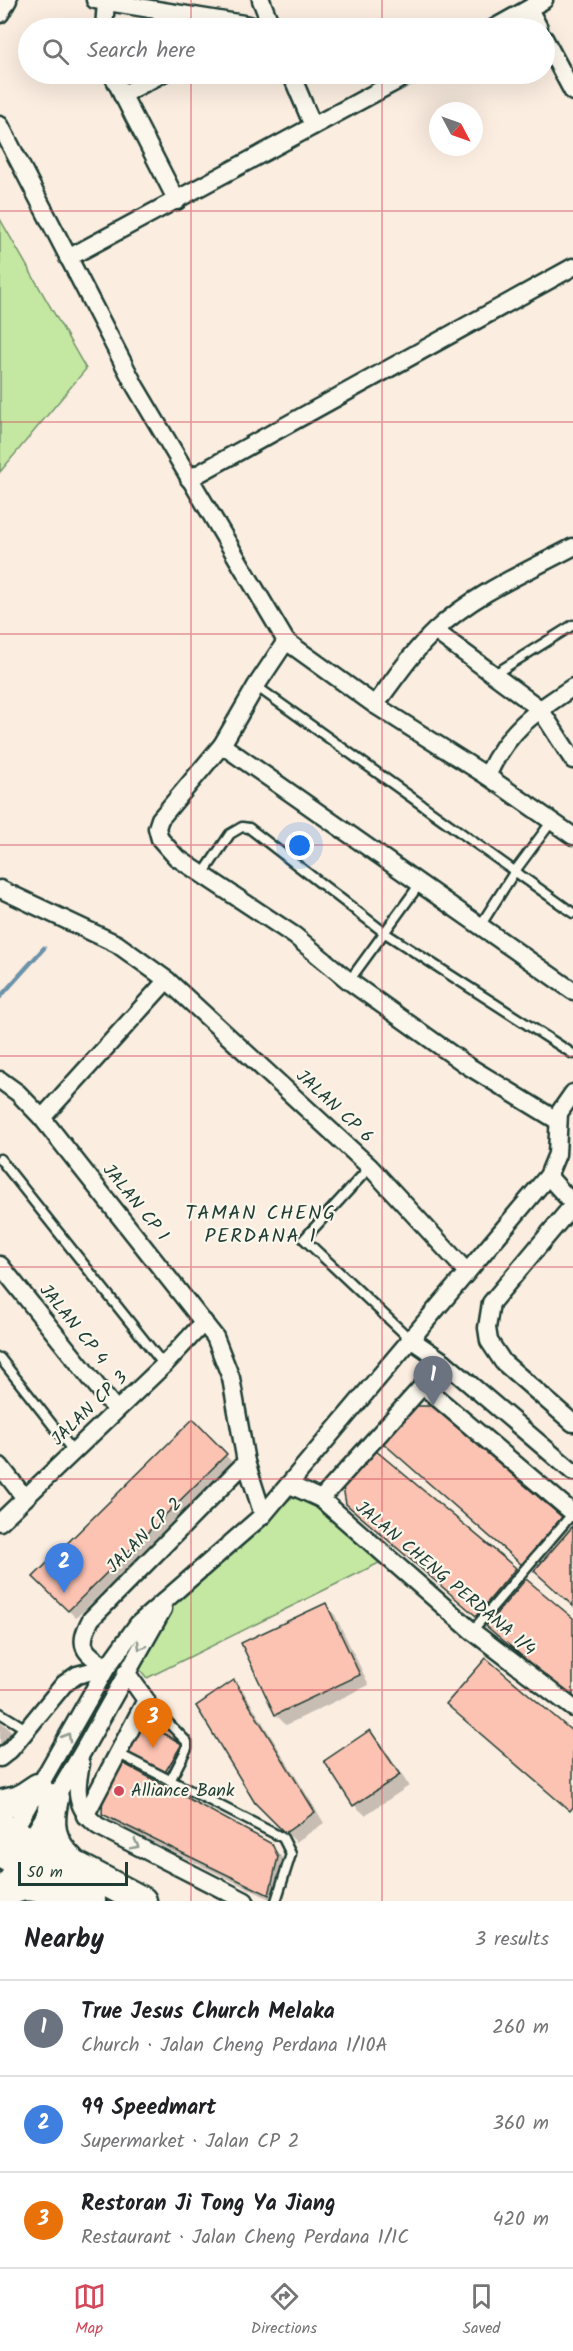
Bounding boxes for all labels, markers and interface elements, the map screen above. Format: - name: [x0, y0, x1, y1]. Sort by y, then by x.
- search box: [18, 18, 555, 84]
- text: Search here: [87, 34, 195, 69]
- icon: search: [39, 35, 72, 68]
- north arrow: [429, 102, 483, 156]
- your location: [285, 831, 314, 860]
- street label: JALAN CP 6: [289, 1063, 379, 1151]
- street label: JALAN CP 1: [94, 1158, 176, 1248]
- district label: TAMAN CHENG PERDANA 1: [185, 1198, 337, 1253]
- street label: JALAN CP 4: [31, 1278, 115, 1372]
- pin: 1: [414, 1356, 452, 1406]
- street label: JALAN CP 3: [45, 1365, 135, 1453]
- street label: JALAN CP 2: [100, 1491, 190, 1581]
- street label: JALAN CHENG PERDANA 1/4: [348, 1494, 542, 1664]
- pin: 2: [44, 1544, 84, 1593]
- one-way arrow: [137, 1640, 149, 1650]
- pin: 3: [134, 1698, 172, 1748]
- one-way arrow: [60, 1733, 71, 1743]
- place label: Alliance Bank: [131, 1777, 235, 1806]
- marker: Alliance Bank: [112, 1784, 126, 1798]
- one-way arrow: [129, 1838, 140, 1850]
- scale bar: [18, 1859, 128, 1886]
- text: 50 m: [27, 1860, 63, 1885]
- text: Nearby: [24, 1919, 104, 1961]
- text: 3 results: [475, 1924, 549, 1956]
- text: True Jesus Church Melaka: [81, 1995, 335, 2030]
- text: 1: [40, 2012, 47, 2044]
- text: 260 m: [492, 2012, 549, 2044]
- text: Church · Jalan Cheng Perdana 1/10A: [81, 2030, 388, 2062]
- text: 99 Speedmart: [81, 2091, 216, 2126]
- text: 2: [38, 2108, 49, 2140]
- text: 360 m: [493, 2108, 549, 2140]
- text: Supermarket · Jalan CP 2: [81, 2126, 299, 2158]
- text: Restoran Ji Tong Ya Jiang: [81, 2187, 336, 2222]
- text: 3: [38, 2204, 49, 2236]
- text: 420 m: [492, 2204, 549, 2236]
- text: Restaurant · Jalan Cheng Perdana 1/1C: [81, 2222, 409, 2254]
- tab: Map: [73, 2280, 106, 2341]
- tab: Directions: [251, 2280, 317, 2341]
- tab: Saved: [462, 2280, 500, 2341]

